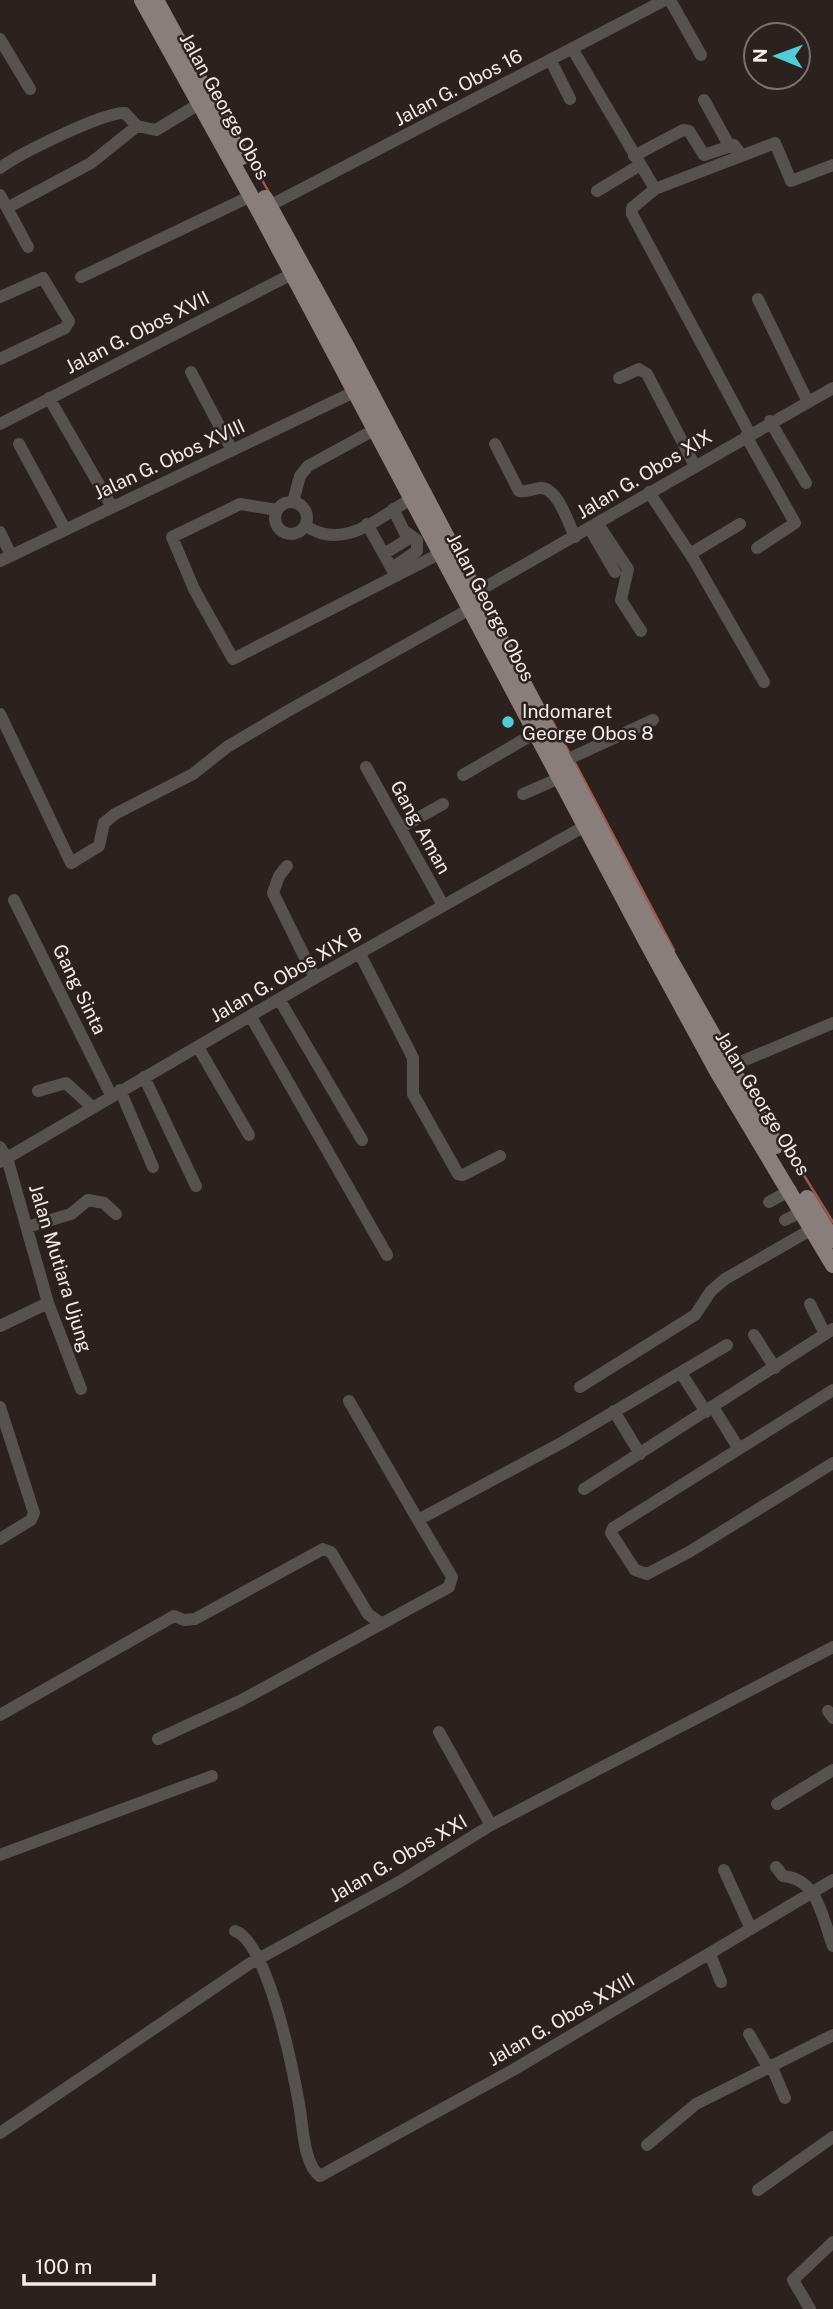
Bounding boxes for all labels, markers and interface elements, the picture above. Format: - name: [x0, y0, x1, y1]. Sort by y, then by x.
- north arrow: [742, 21, 812, 91]
- street label: Jalan George Obos: [176, 29, 274, 183]
- street label: Jalan G. Obos 16: [390, 44, 526, 130]
- text: N: [749, 48, 771, 63]
- street label: Jalan G. Obos XVII: [61, 286, 213, 378]
- street label: Jalan G. Obos XVIII: [90, 414, 248, 504]
- street label: Jalan G. Obos XIX: [572, 425, 716, 523]
- street label: Jalan George Obos: [443, 529, 539, 685]
- place label: Indomaret George Obos 8: [522, 700, 654, 744]
- marker: Indomaret George Obos 8: [500, 714, 516, 730]
- street label: Gang Aman: [386, 777, 456, 877]
- street label: Jalan G. Obos XIX B: [206, 922, 366, 1026]
- street label: Gang Sinta: [49, 940, 111, 1038]
- street label: Jalan George Obos: [711, 1027, 815, 1179]
- street label: Jalan Mutiara Ujung: [25, 1181, 97, 1355]
- street label: Jalan G. Obos XXI: [325, 1810, 471, 1906]
- street label: Jalan G. Obos XXIII: [484, 1968, 638, 2070]
- scale bar: [24, 2242, 154, 2286]
- text: 100 m: [35, 2254, 92, 2279]

